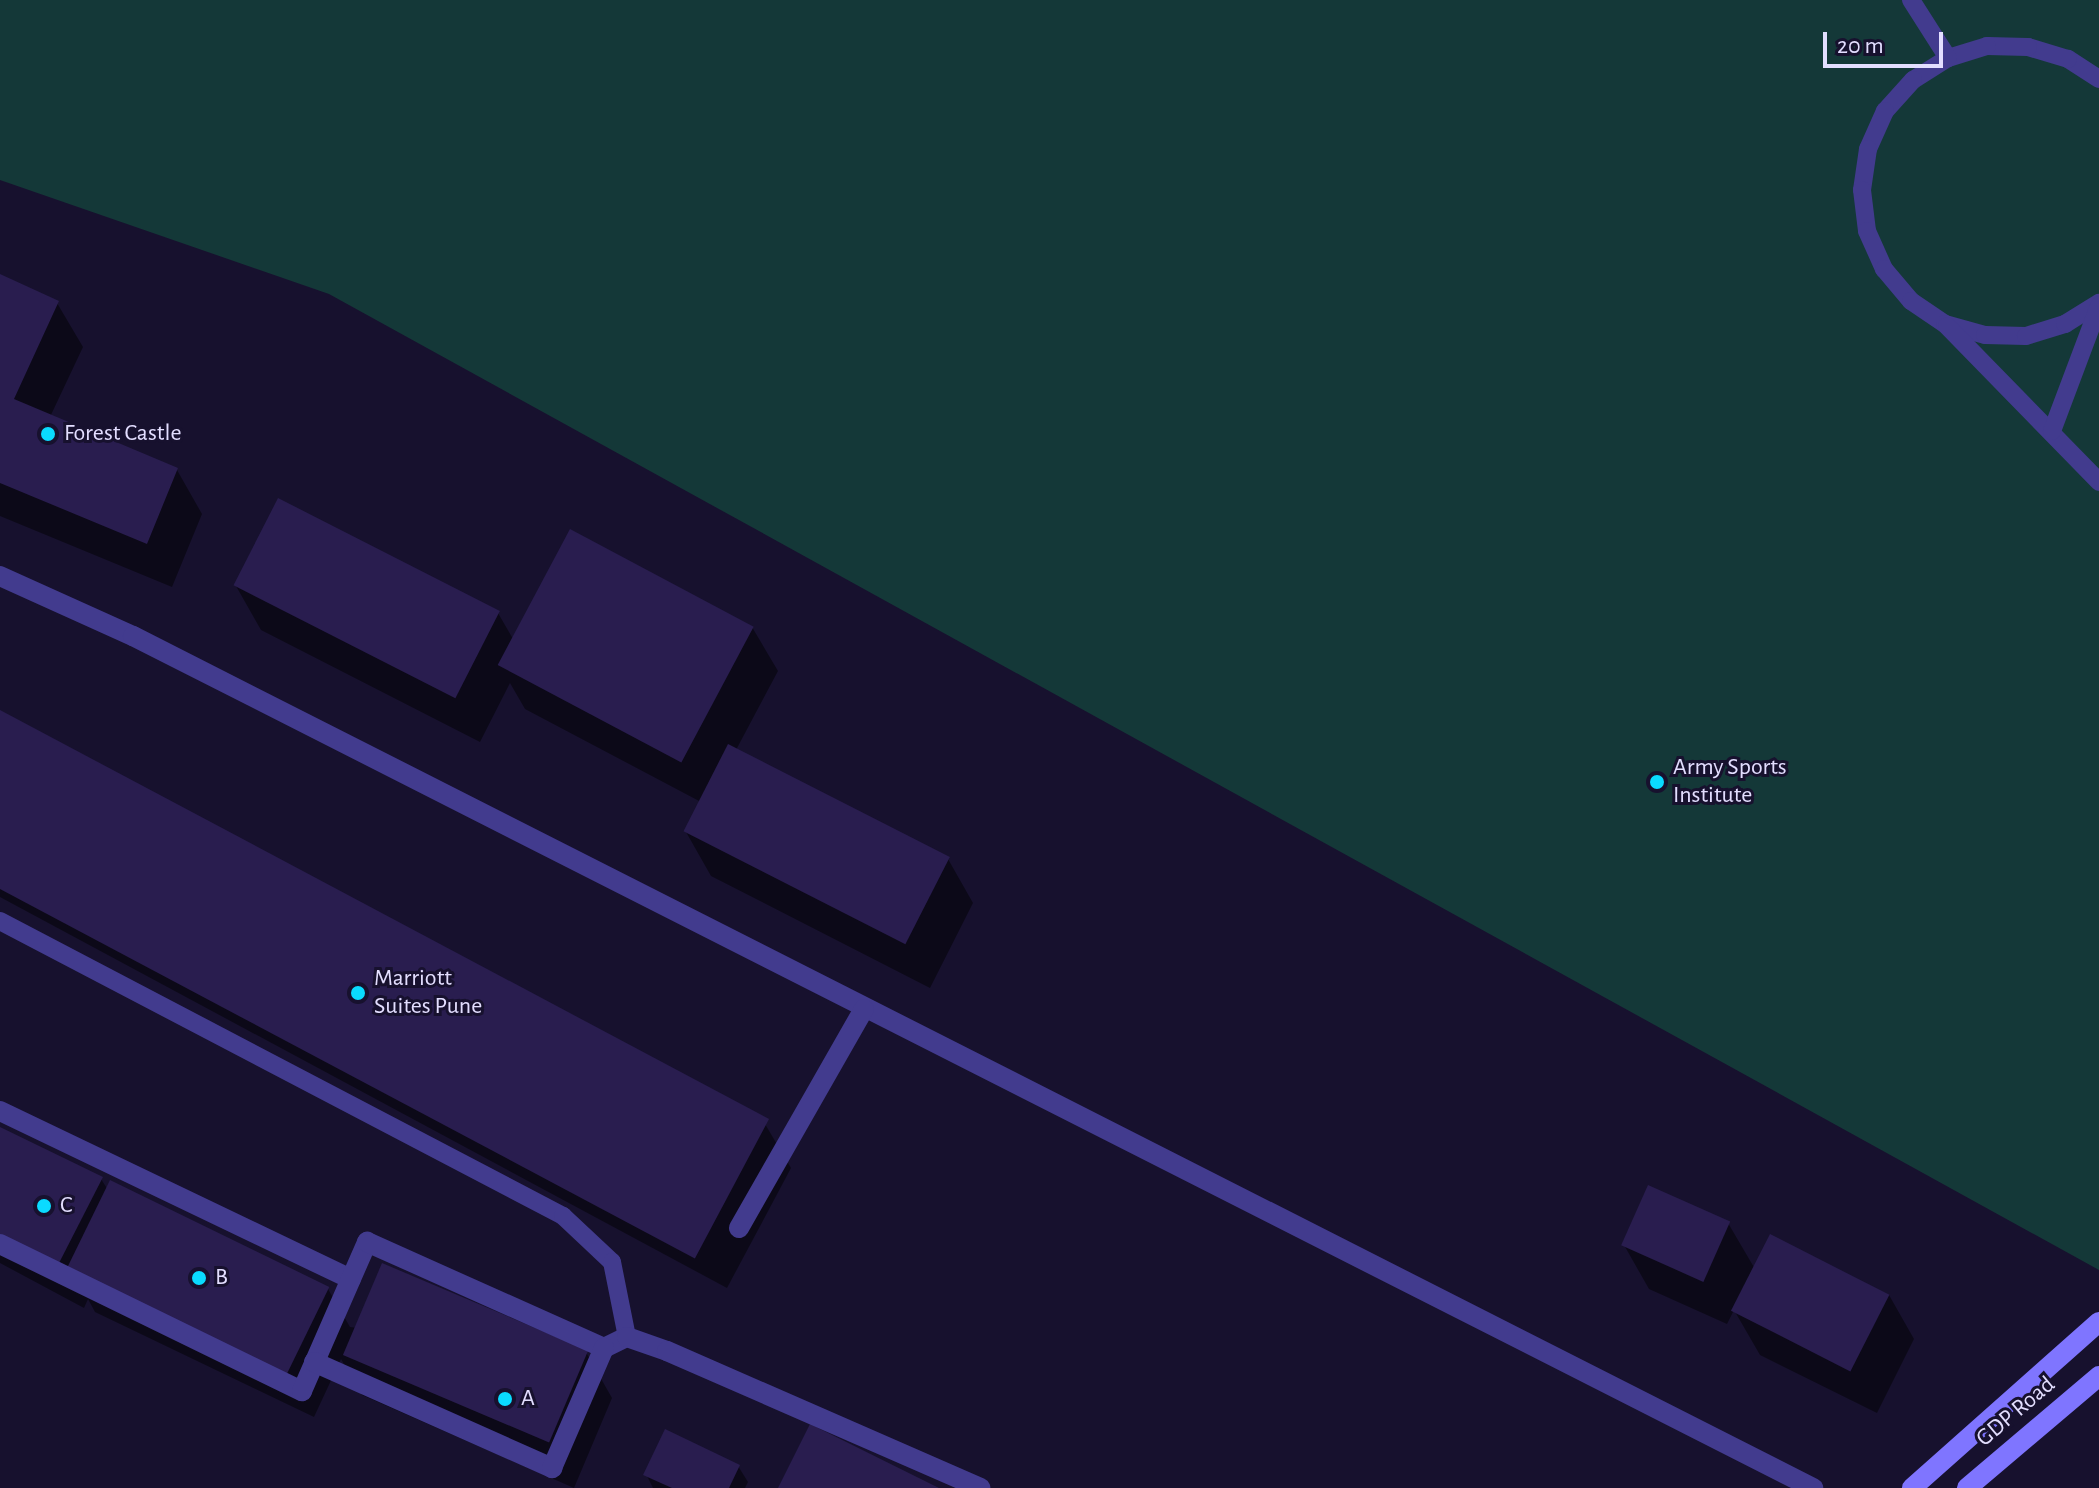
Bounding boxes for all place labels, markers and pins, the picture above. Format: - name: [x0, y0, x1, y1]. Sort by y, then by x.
- place label: Forest Castle: [64, 420, 181, 448]
- marker: Forest Castle: [39, 425, 57, 443]
- place label: Army Sports Institute: [1673, 754, 1787, 810]
- marker: Army Sports Institute: [1648, 773, 1666, 791]
- place label: Marriott Suites Pune: [374, 965, 482, 1021]
- marker: Marriott Suites Pune: [349, 984, 367, 1002]
- place label: C: [60, 1192, 72, 1220]
- marker: C: [35, 1197, 53, 1215]
- place label: B: [215, 1264, 228, 1292]
- marker: B: [190, 1269, 208, 1287]
- place label: A: [521, 1385, 535, 1413]
- marker: A: [496, 1390, 514, 1408]

